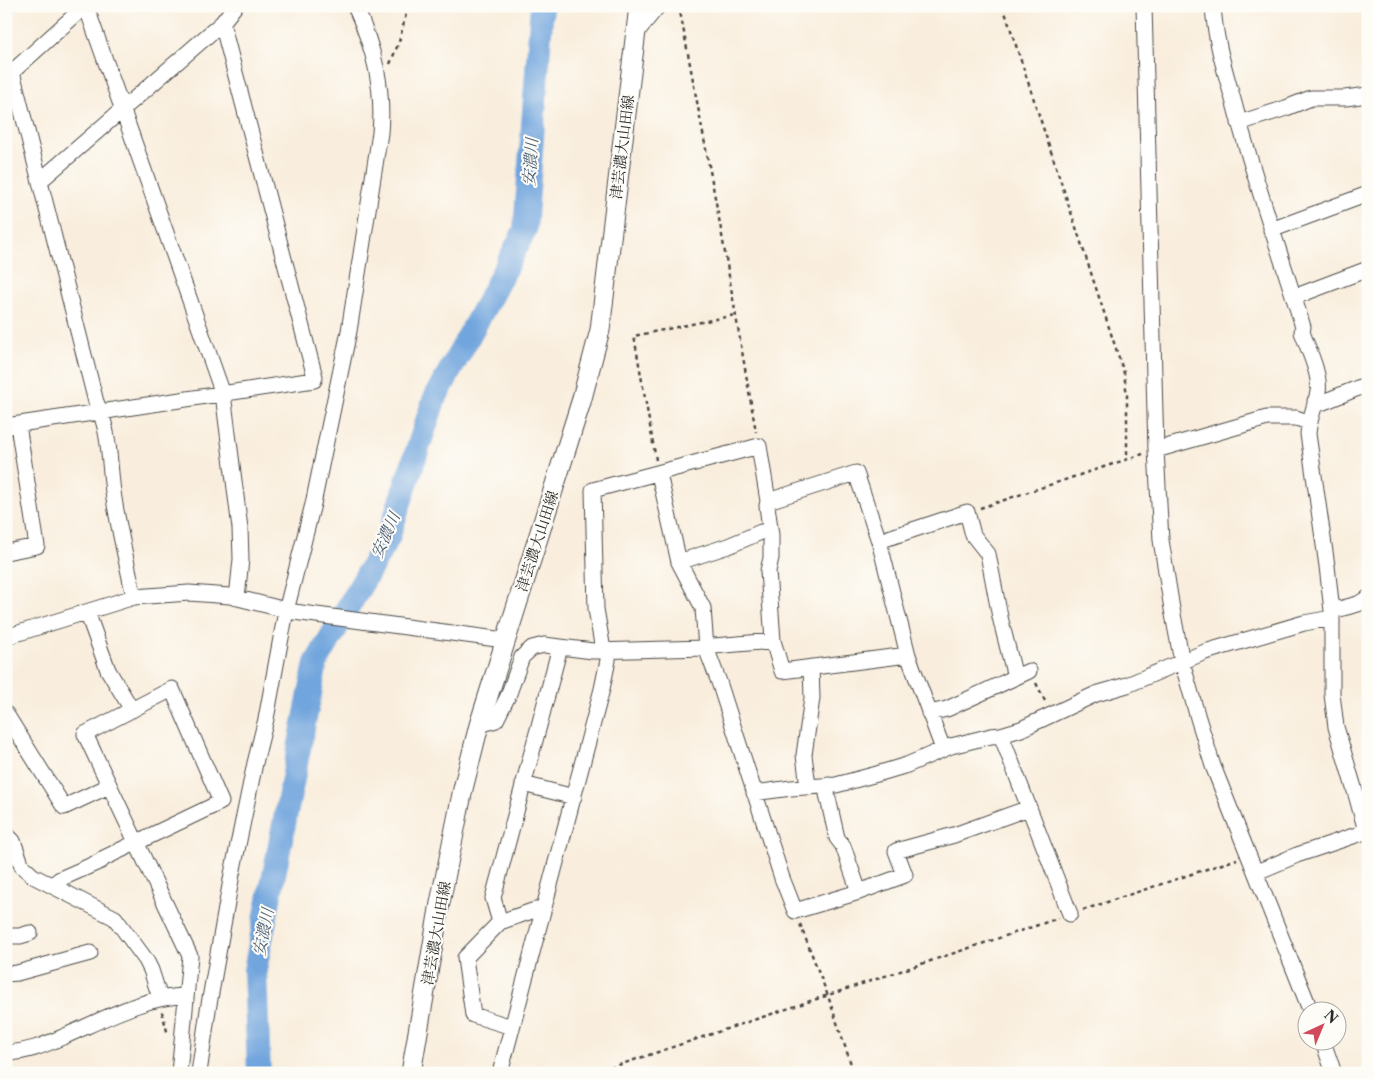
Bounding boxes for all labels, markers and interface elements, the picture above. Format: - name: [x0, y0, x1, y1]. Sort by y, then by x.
- street label: 津芸濃大山田線: [606, 94, 638, 200]
- water label: 安濃川: [518, 135, 542, 187]
- street label: 津芸濃大山田線: [512, 488, 562, 594]
- water label: 安濃川: [366, 507, 405, 561]
- street label: 津芸濃大山田線: [418, 880, 454, 986]
- water label: 安濃川: [249, 905, 278, 957]
- north arrow: [1296, 1002, 1346, 1052]
- text: N: [1320, 1006, 1342, 1027]

